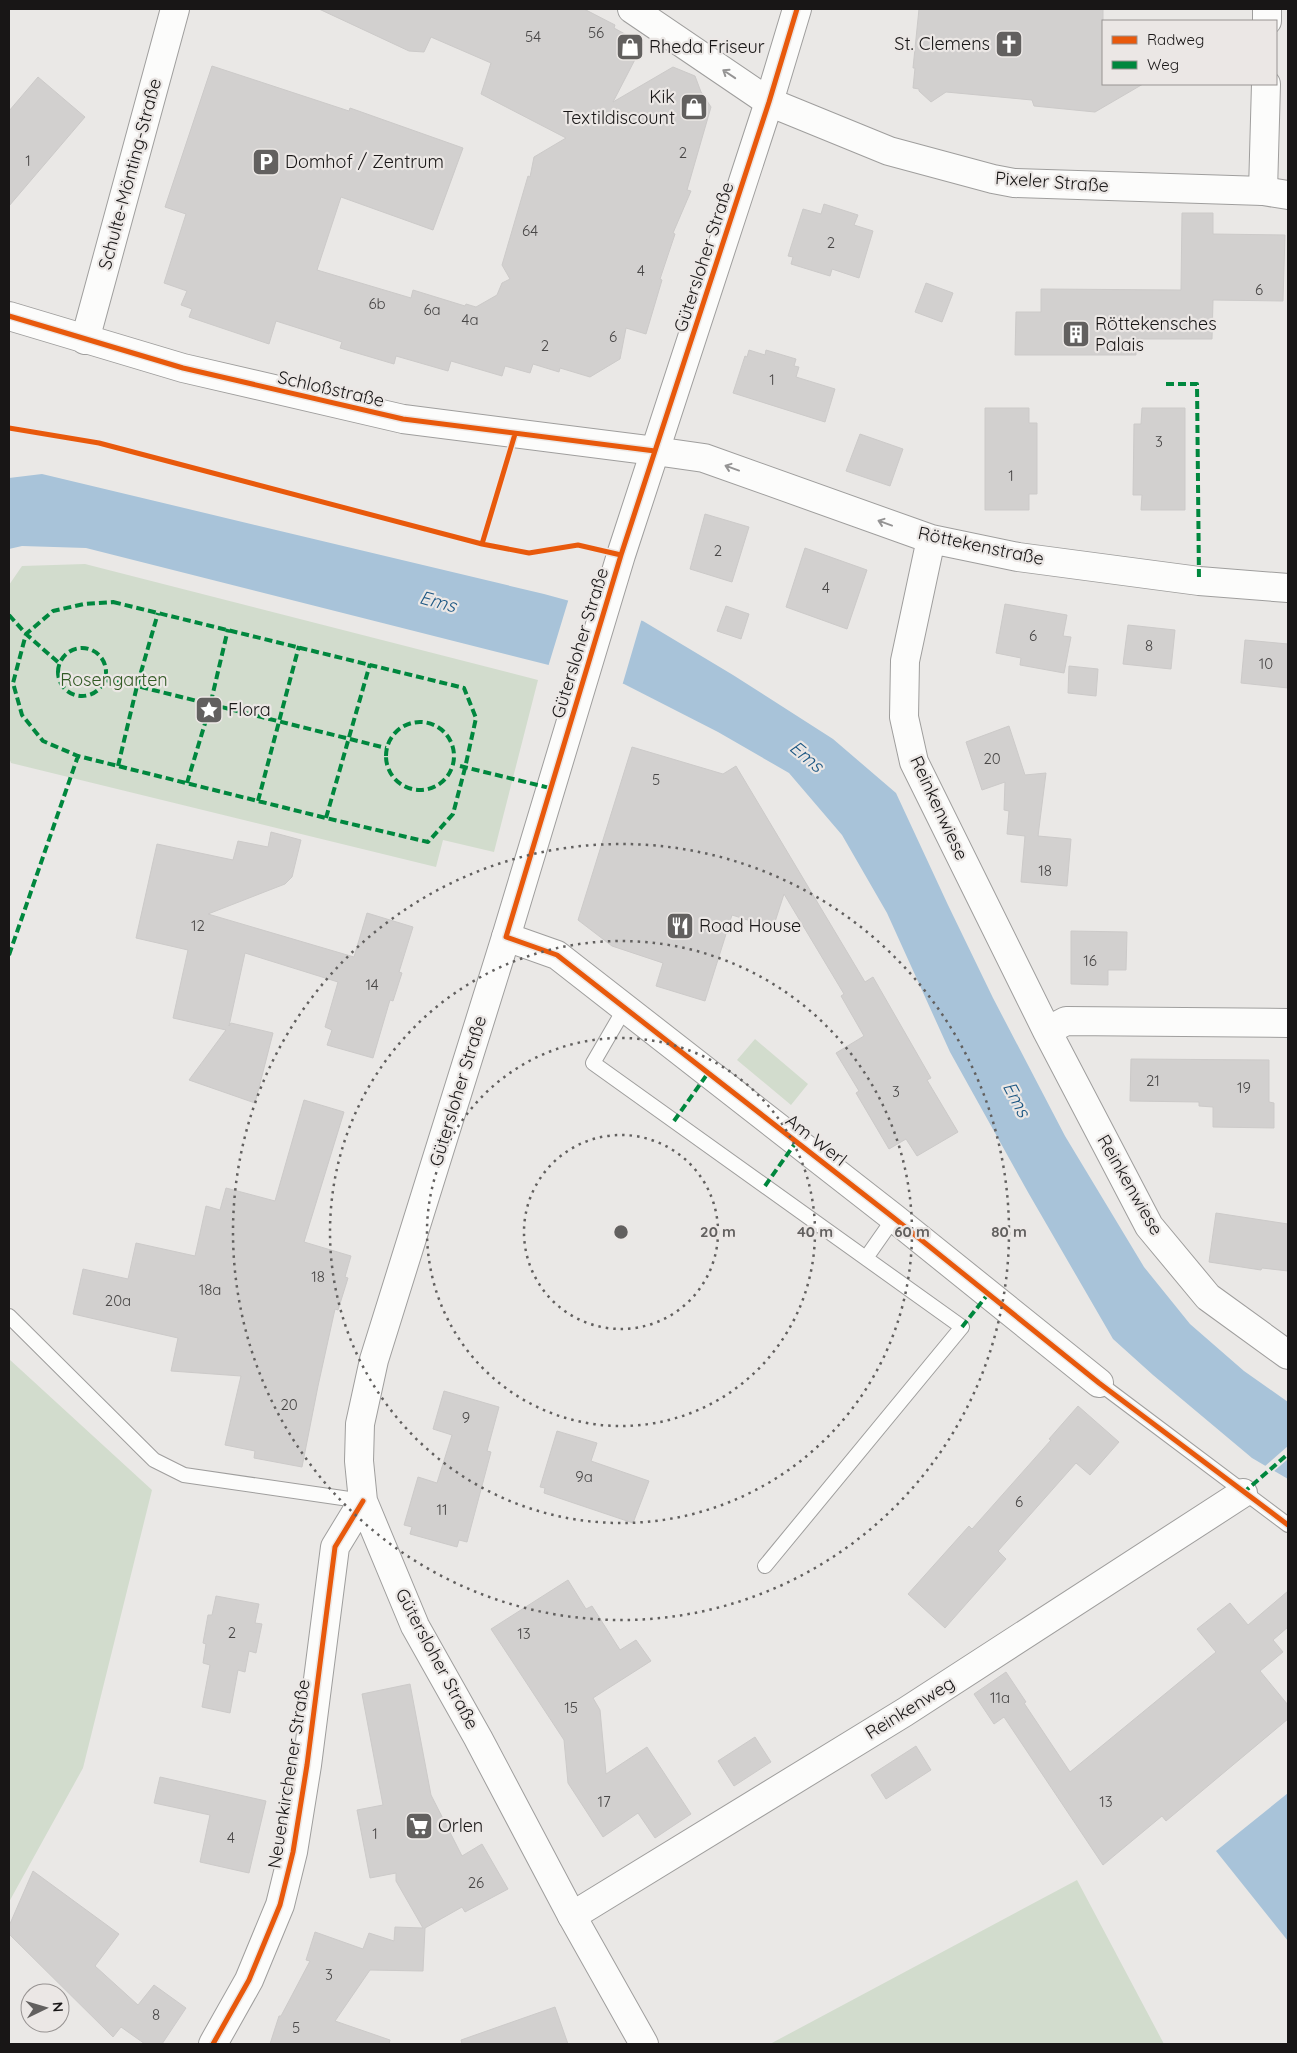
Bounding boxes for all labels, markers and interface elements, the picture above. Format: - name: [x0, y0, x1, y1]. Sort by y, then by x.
- legend: [1102, 20, 1277, 85]
- house number: 56: [588, 23, 604, 42]
- house number: 54: [525, 27, 541, 46]
- church icon: St. Clemens: [994, 29, 1024, 59]
- text: Radweg: [1147, 30, 1204, 49]
- shop icon: Rheda Friseur: [615, 32, 645, 62]
- place label: St. Clemens: [894, 32, 990, 55]
- place label: Rheda Friseur: [649, 35, 765, 58]
- text: Weg: [1147, 55, 1179, 74]
- one-way arrow: [722, 69, 736, 79]
- street label: Schulte-Mönting-Straße: [93, 76, 166, 272]
- place label: Kik Textildiscount: [563, 85, 675, 129]
- shop icon: Kik Textildiscount: [679, 92, 709, 122]
- house number: 2: [679, 143, 687, 162]
- parking icon: Domhof / Zentrum: [251, 147, 281, 177]
- place label: Domhof / Zentrum: [285, 150, 444, 173]
- house number: 1: [25, 151, 31, 170]
- street label: Pixeler Straße: [994, 166, 1110, 197]
- street label: Gütersloher Straße: [668, 179, 739, 335]
- house number: 64: [522, 221, 538, 240]
- house number: 2: [827, 233, 835, 252]
- house number: 4: [637, 261, 645, 280]
- house number: 6: [1255, 280, 1263, 299]
- house number: 6b: [368, 294, 386, 313]
- house number: 6a: [423, 300, 441, 319]
- house number: 4a: [462, 310, 479, 329]
- place label: Röttekensches Palais: [1095, 312, 1217, 356]
- building icon: Röttekensches Palais: [1061, 319, 1091, 349]
- house number: 6: [609, 327, 617, 346]
- house number: 2: [541, 336, 549, 355]
- street label: Schloßstraße: [276, 365, 387, 412]
- house number: 1: [769, 370, 775, 389]
- house number: 3: [1155, 432, 1163, 451]
- one-way arrow: [725, 463, 740, 472]
- house number: 1: [1008, 466, 1014, 485]
- one-way arrow: [878, 518, 894, 527]
- street label: Röttekenstraße: [916, 521, 1046, 570]
- house number: 2: [714, 541, 722, 560]
- street label: Gütersloher Straße: [546, 565, 613, 721]
- house number: 4: [822, 578, 830, 597]
- water label: Ems: [417, 585, 460, 618]
- house number: 6: [1029, 626, 1037, 645]
- house number: 8: [1145, 636, 1153, 655]
- house number: 10: [1259, 654, 1273, 673]
- park label: Rosengarten: [60, 668, 168, 691]
- place icon: Flora: [194, 695, 224, 725]
- place label: Flora: [228, 698, 271, 721]
- water label: Ems: [785, 735, 830, 778]
- house number: 20: [983, 749, 1001, 768]
- street label: Reinkenwiese: [905, 752, 974, 864]
- house number: 5: [652, 770, 660, 789]
- house number: 18: [1038, 861, 1052, 880]
- restaurant icon: Road House: [665, 911, 695, 941]
- place label: Road House: [699, 914, 801, 937]
- house number: 12: [191, 916, 205, 935]
- house number: 16: [1083, 951, 1097, 970]
- house number: 14: [365, 975, 379, 994]
- street label: Gütersloher Straße: [424, 1013, 491, 1169]
- house number: 21: [1146, 1071, 1160, 1090]
- water label: Ems: [998, 1077, 1037, 1122]
- house number: 19: [1237, 1078, 1251, 1097]
- house number: 3: [892, 1082, 900, 1101]
- street label: Am Werl: [781, 1109, 851, 1171]
- street label: Reinkenwiese: [1092, 1130, 1168, 1239]
- text: 20 m: [700, 1222, 736, 1241]
- text: 40 m: [797, 1222, 833, 1241]
- text: 60 m: [894, 1222, 930, 1241]
- text: 80 m: [991, 1222, 1027, 1241]
- centre of rings: [612, 1223, 630, 1241]
- house number: 18: [311, 1267, 325, 1286]
- house number: 18a: [199, 1280, 221, 1299]
- house number: 20a: [105, 1291, 131, 1310]
- house number: 20: [280, 1395, 298, 1414]
- house number: 9: [462, 1408, 470, 1427]
- house number: 9a: [575, 1467, 593, 1486]
- house number: 6: [1015, 1492, 1023, 1511]
- house number: 11: [436, 1500, 448, 1519]
- street label: Gütersloher Straße: [391, 1584, 484, 1733]
- house number: 2: [228, 1623, 236, 1642]
- house number: 13: [517, 1624, 531, 1643]
- street label: Reinkenweg: [861, 1671, 959, 1744]
- street label: Neuenkirchener Straße: [262, 1678, 315, 1870]
- house number: 11a: [990, 1688, 1010, 1707]
- house number: 15: [564, 1698, 578, 1717]
- house number: 17: [597, 1792, 611, 1811]
- house number: 13: [1099, 1792, 1113, 1811]
- supermarket icon: Orlen: [404, 1811, 434, 1841]
- place label: Orlen: [438, 1814, 483, 1837]
- house number: 1: [372, 1824, 378, 1843]
- house number: 4: [227, 1828, 235, 1847]
- house number: 26: [468, 1873, 484, 1892]
- house number: 3: [325, 1965, 333, 1984]
- north arrow: [20, 1983, 70, 2033]
- text: N: [49, 2001, 67, 2013]
- house number: 8: [152, 2005, 160, 2024]
- house number: 5: [292, 2018, 300, 2037]

